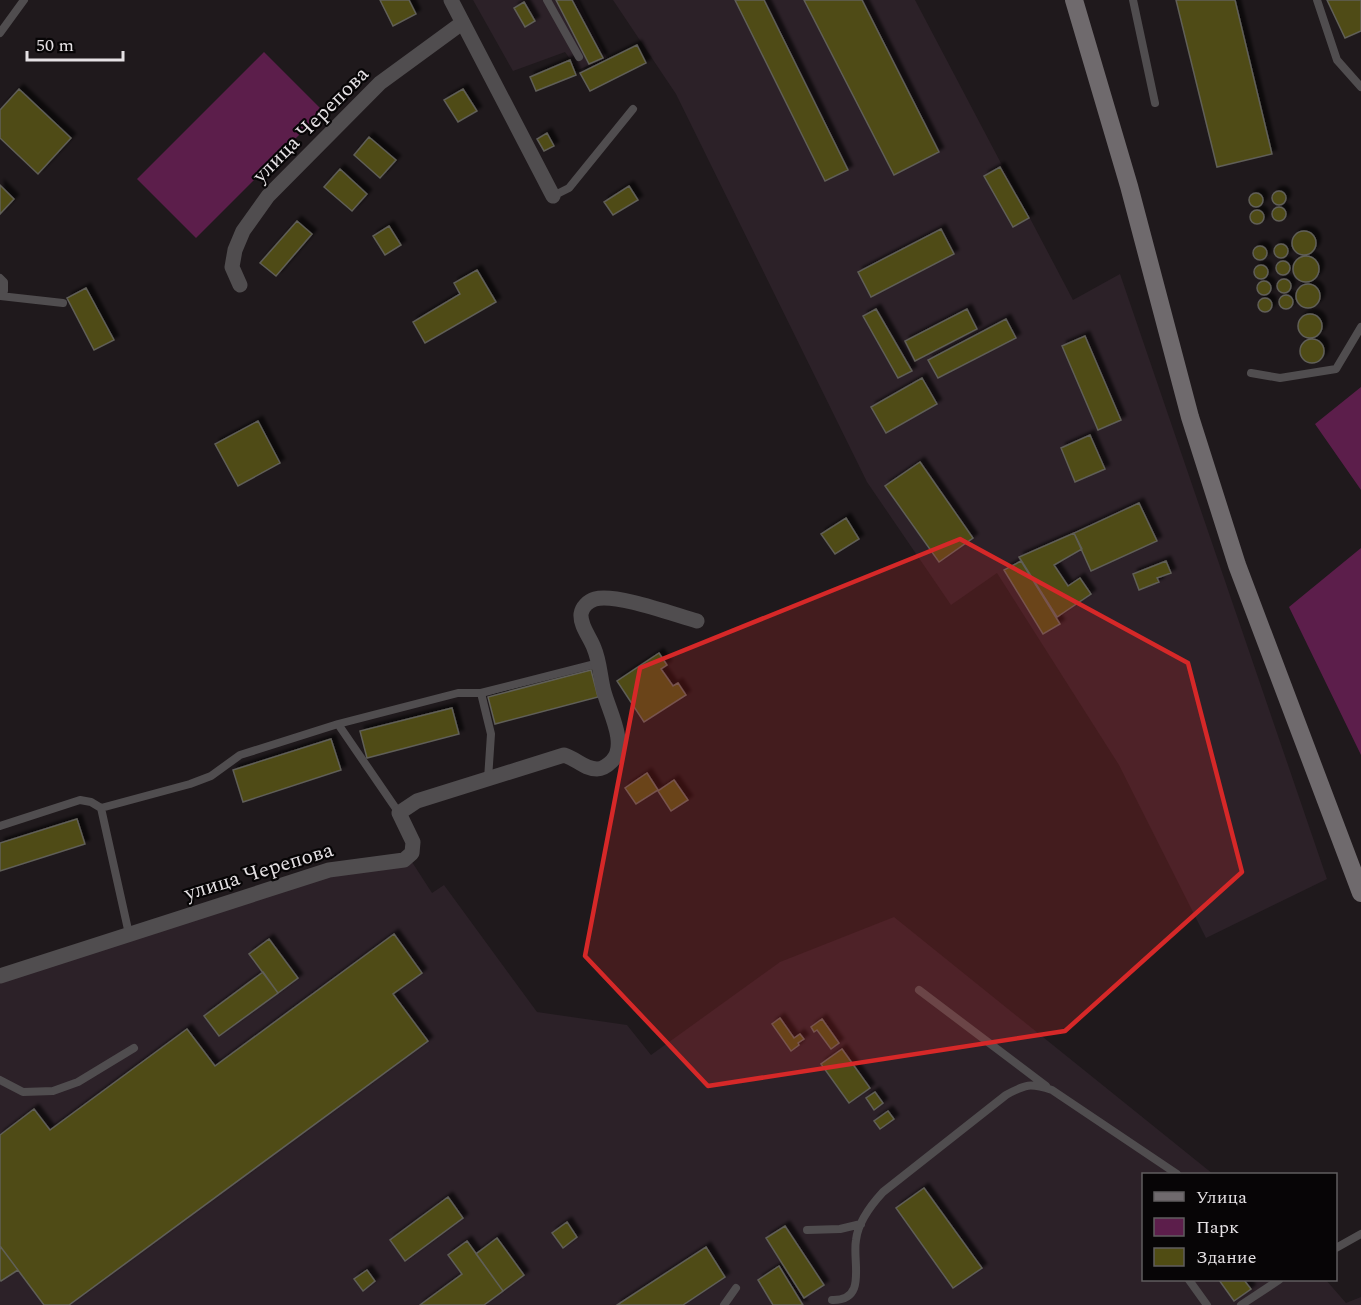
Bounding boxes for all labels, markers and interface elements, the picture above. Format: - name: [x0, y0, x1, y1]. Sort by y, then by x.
- scale bar: [27, 24, 123, 62]
- text: 50 m: [36, 32, 74, 59]
- street label: улица Черепова: [244, 59, 377, 192]
- street label: улица Черепова: [179, 834, 338, 910]
- legend: [1142, 1173, 1337, 1281]
- text: Улица: [1196, 1184, 1247, 1211]
- text: Парк: [1196, 1214, 1239, 1241]
- text: Здание: [1196, 1244, 1256, 1271]

